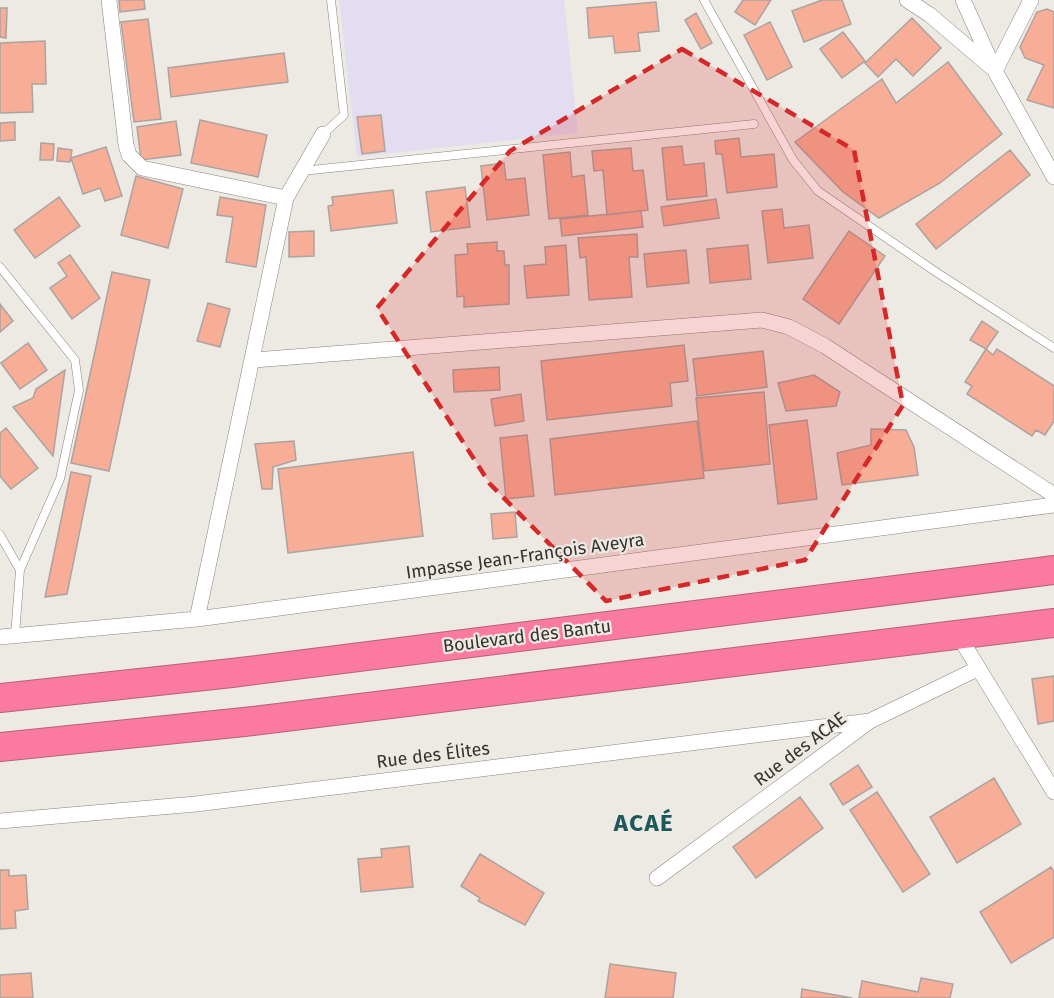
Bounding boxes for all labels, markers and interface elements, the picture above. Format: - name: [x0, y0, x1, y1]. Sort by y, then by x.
- street label: Impasse Jean-François Aveyra: [404, 528, 646, 584]
- street label: Boulevard des Bantu: [442, 615, 612, 657]
- street label: Rue des ACAE: [750, 707, 850, 791]
- street label: Rue des Élites: [375, 736, 491, 773]
- district label: ACAÉ: [613, 808, 674, 837]

